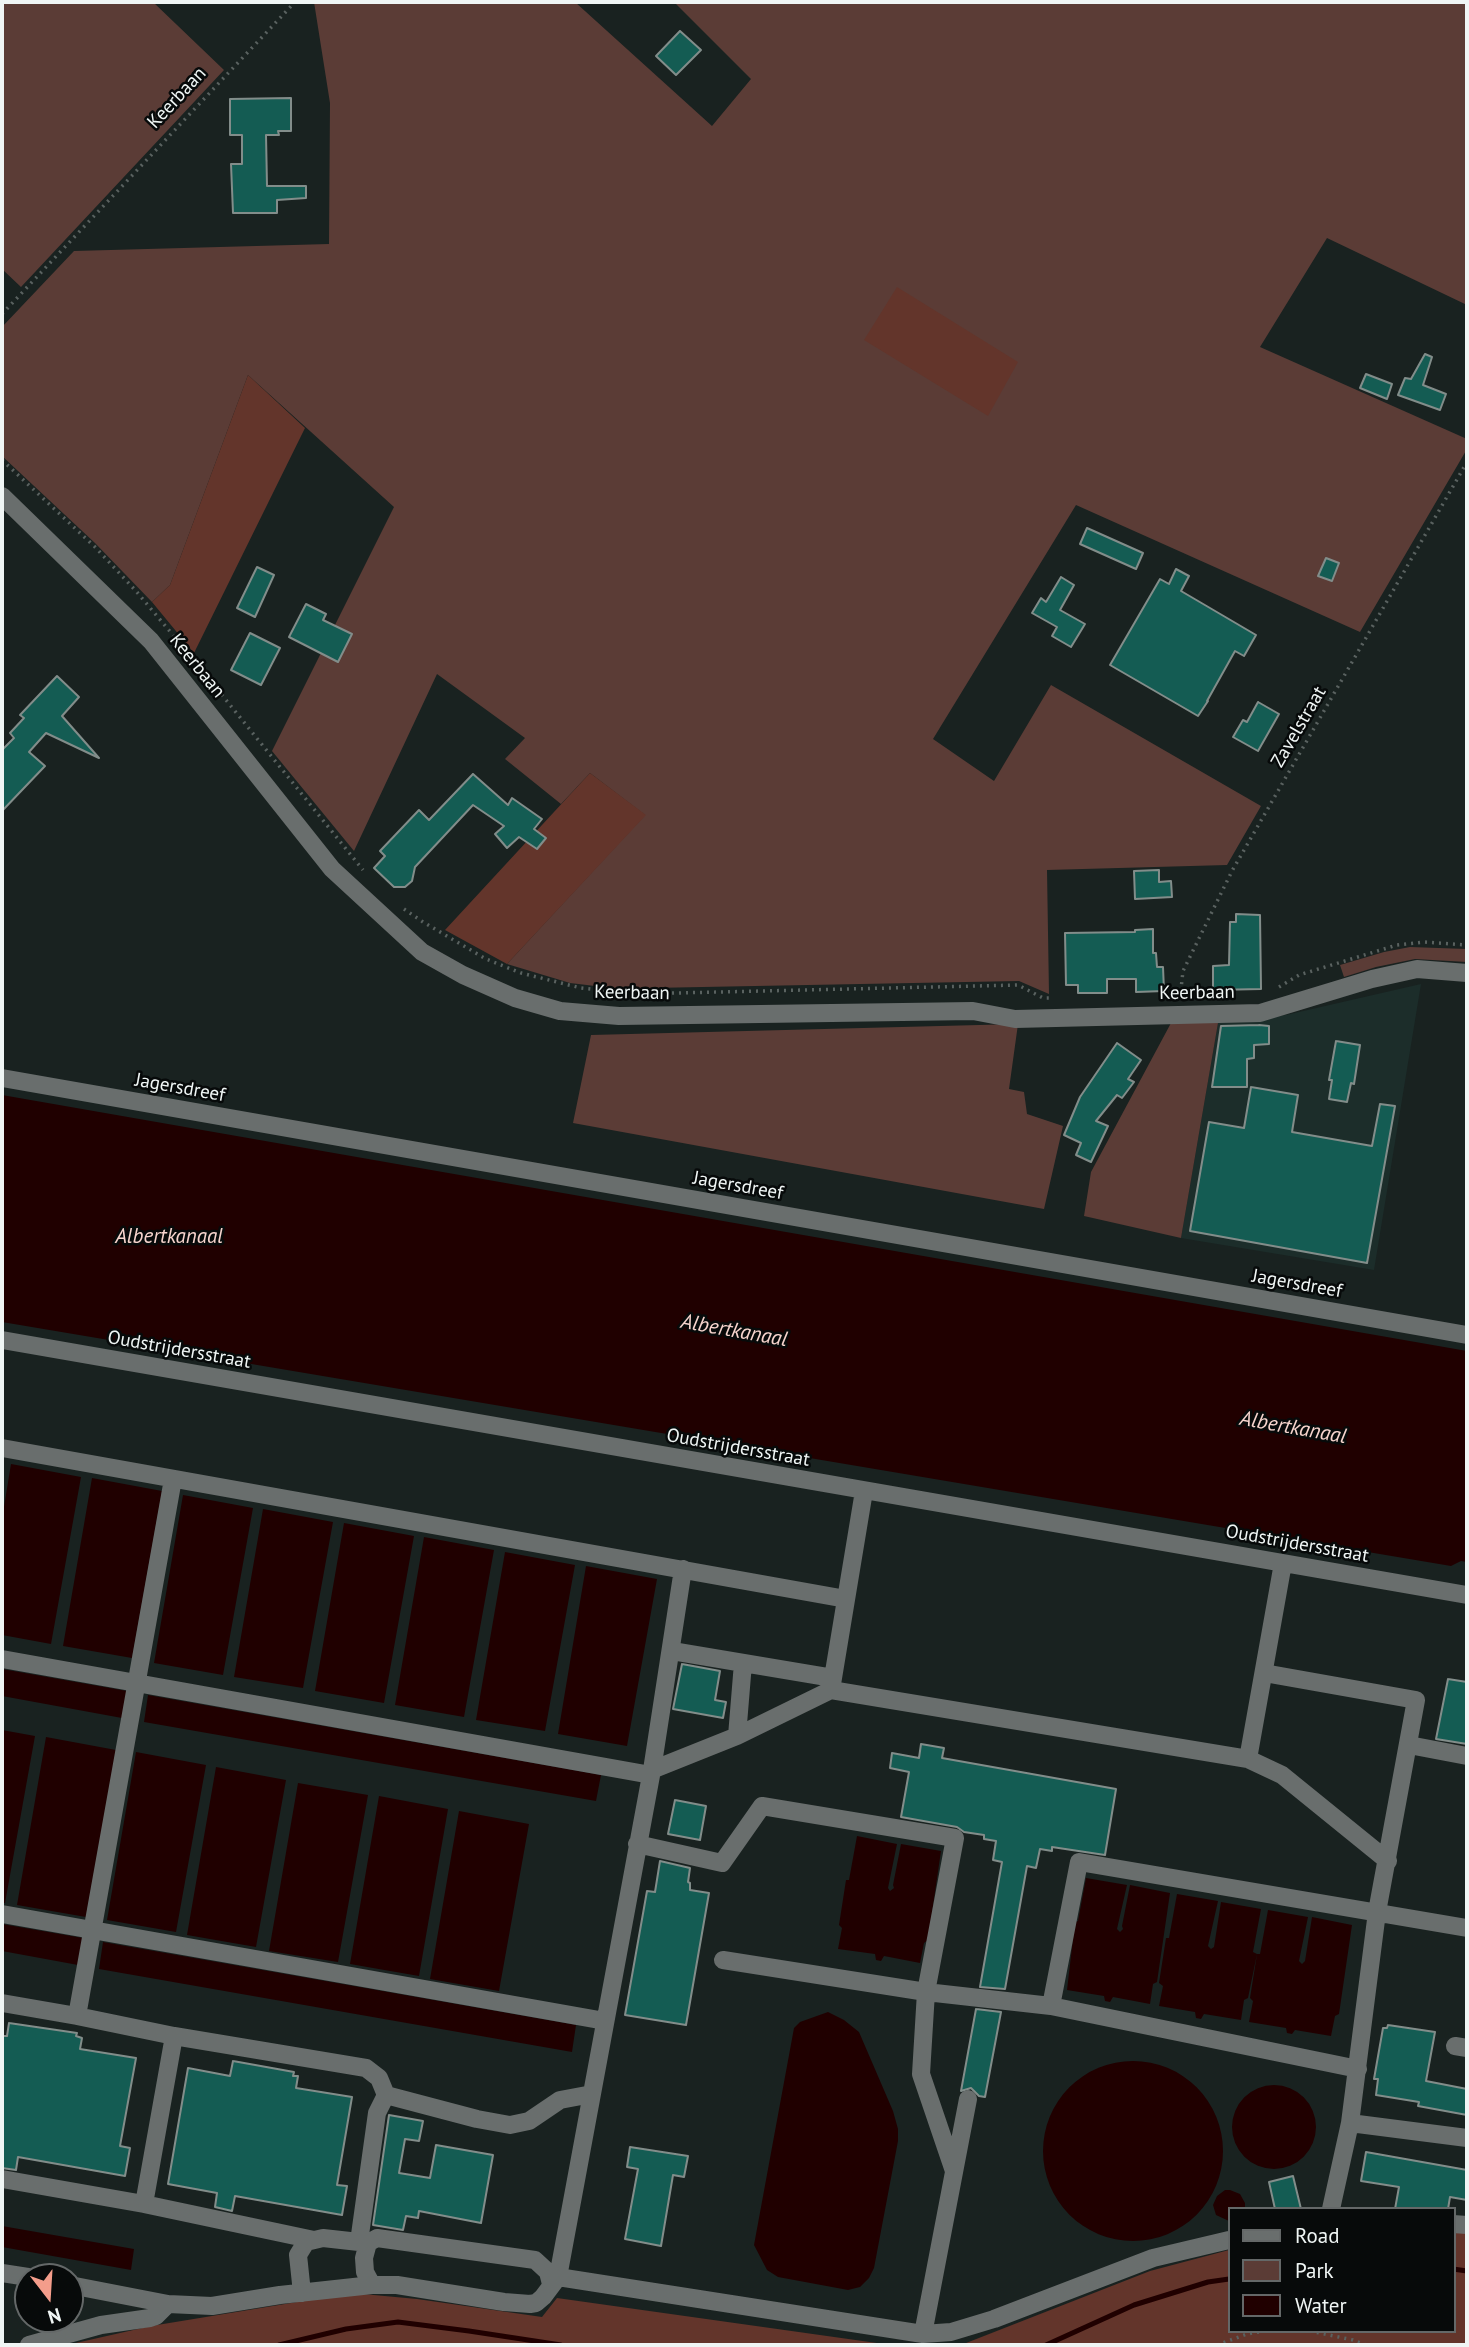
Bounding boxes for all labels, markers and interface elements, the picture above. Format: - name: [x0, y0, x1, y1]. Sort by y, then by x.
- street label: Keerbaan: [143, 63, 211, 133]
- street label: Keerbaan: [164, 629, 230, 703]
- street label: Zavelstraat: [1267, 682, 1331, 772]
- street label: Keerbaan: [594, 981, 670, 1005]
- street label: Keerbaan: [1159, 981, 1235, 1005]
- street label: Jagersdreef: [133, 1069, 227, 1107]
- street label: Jagersdreef: [691, 1167, 785, 1205]
- water label: Albertkanaal: [115, 1224, 223, 1250]
- street label: Jagersdreef: [1250, 1265, 1344, 1303]
- water label: Albertkanaal: [679, 1309, 789, 1353]
- street label: Oudstrijdersstraat: [106, 1326, 252, 1374]
- water label: Albertkanaal: [1238, 1406, 1348, 1450]
- street label: Oudstrijdersstraat: [665, 1424, 811, 1472]
- street label: Oudstrijdersstraat: [1224, 1520, 1370, 1568]
- legend: [1228, 2207, 1455, 2333]
- text: Road: [1295, 2222, 1339, 2249]
- text: Park: [1295, 2257, 1334, 2284]
- north arrow: [14, 2263, 84, 2333]
- text: Water: [1295, 2292, 1347, 2319]
- text: N: [45, 2303, 64, 2329]

